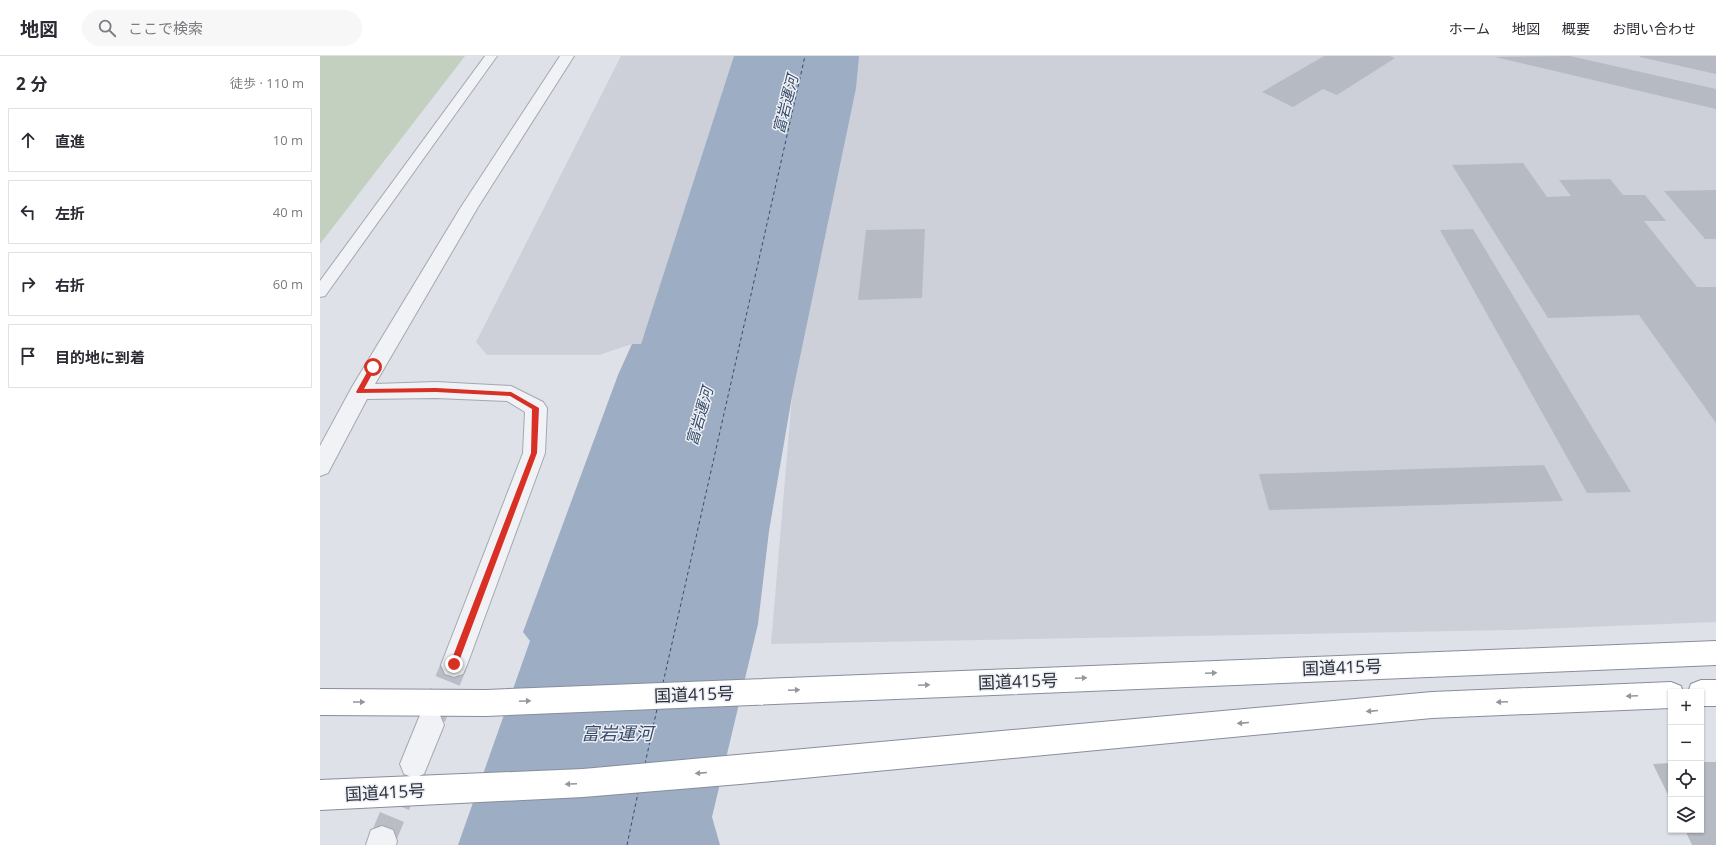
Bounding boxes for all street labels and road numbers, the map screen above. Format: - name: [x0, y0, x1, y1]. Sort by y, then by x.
- street label: 国道415号: [1302, 654, 1382, 680]
- street label: 国道415号: [978, 668, 1058, 694]
- street label: 国道415号: [654, 681, 734, 707]
- street label: 国道415号: [344, 778, 426, 806]

